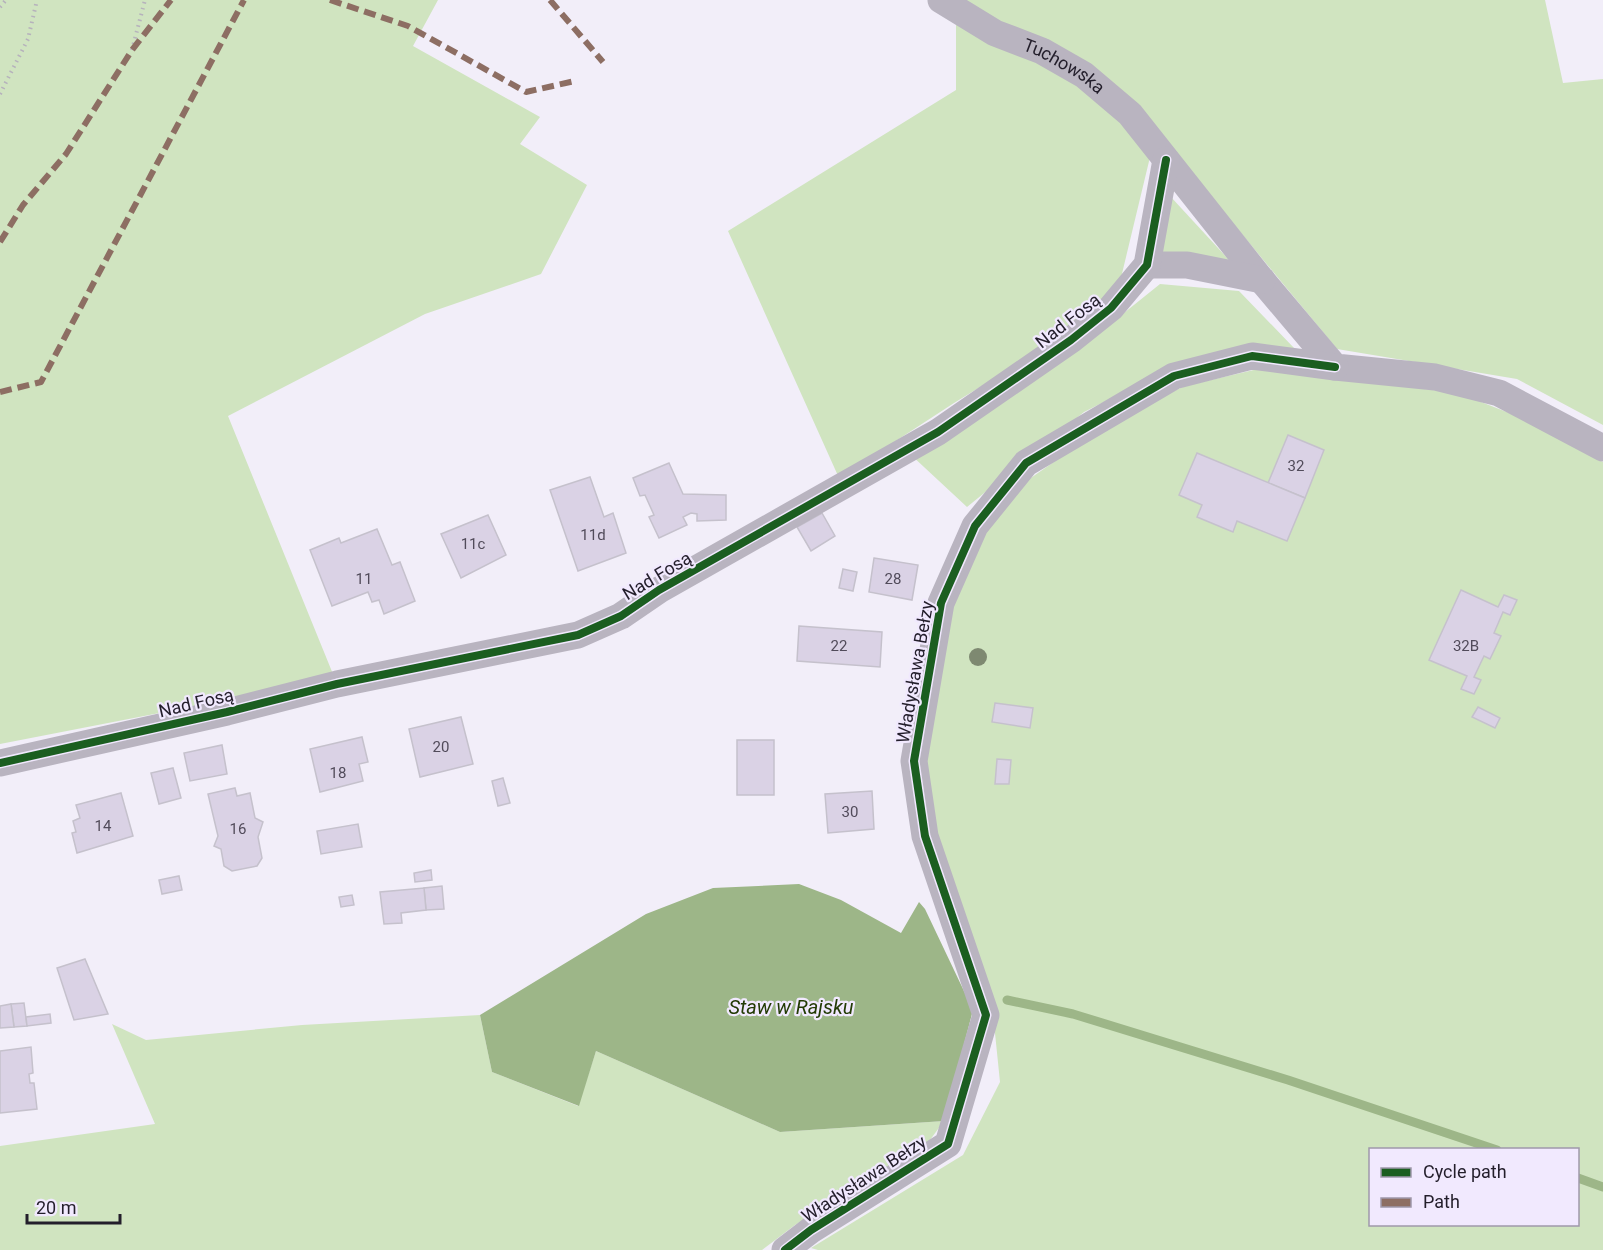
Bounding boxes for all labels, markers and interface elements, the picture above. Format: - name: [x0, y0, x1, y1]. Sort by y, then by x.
- street label: Tuchowska: [1020, 34, 1109, 98]
- street label: Nad Fosą: [1031, 289, 1104, 352]
- house number: 32: [1288, 457, 1304, 475]
- house number: 11d: [580, 526, 606, 544]
- house number: 11c: [461, 535, 486, 553]
- street label: Nad Fosą: [619, 547, 695, 604]
- house number: 11: [356, 570, 372, 588]
- house number: 28: [885, 570, 901, 588]
- street label: Władysława Bełzy: [892, 599, 937, 745]
- house number: 22: [831, 637, 847, 655]
- house number: 32B: [1453, 637, 1479, 655]
- street label: Nad Fosą: [156, 684, 235, 721]
- house number: 20: [433, 738, 449, 756]
- house number: 18: [330, 764, 346, 782]
- house number: 30: [842, 803, 858, 821]
- house number: 14: [95, 817, 112, 835]
- house number: 16: [230, 820, 246, 838]
- water label: Staw w Rajsku: [728, 995, 854, 1019]
- street label: Władysława Bełzy: [798, 1130, 930, 1227]
- legend: [1369, 1148, 1579, 1226]
- text: Cycle path: [1423, 1161, 1507, 1182]
- scale bar: [27, 1187, 120, 1225]
- text: Path: [1423, 1191, 1460, 1212]
- text: 20 m: [36, 1197, 76, 1218]

